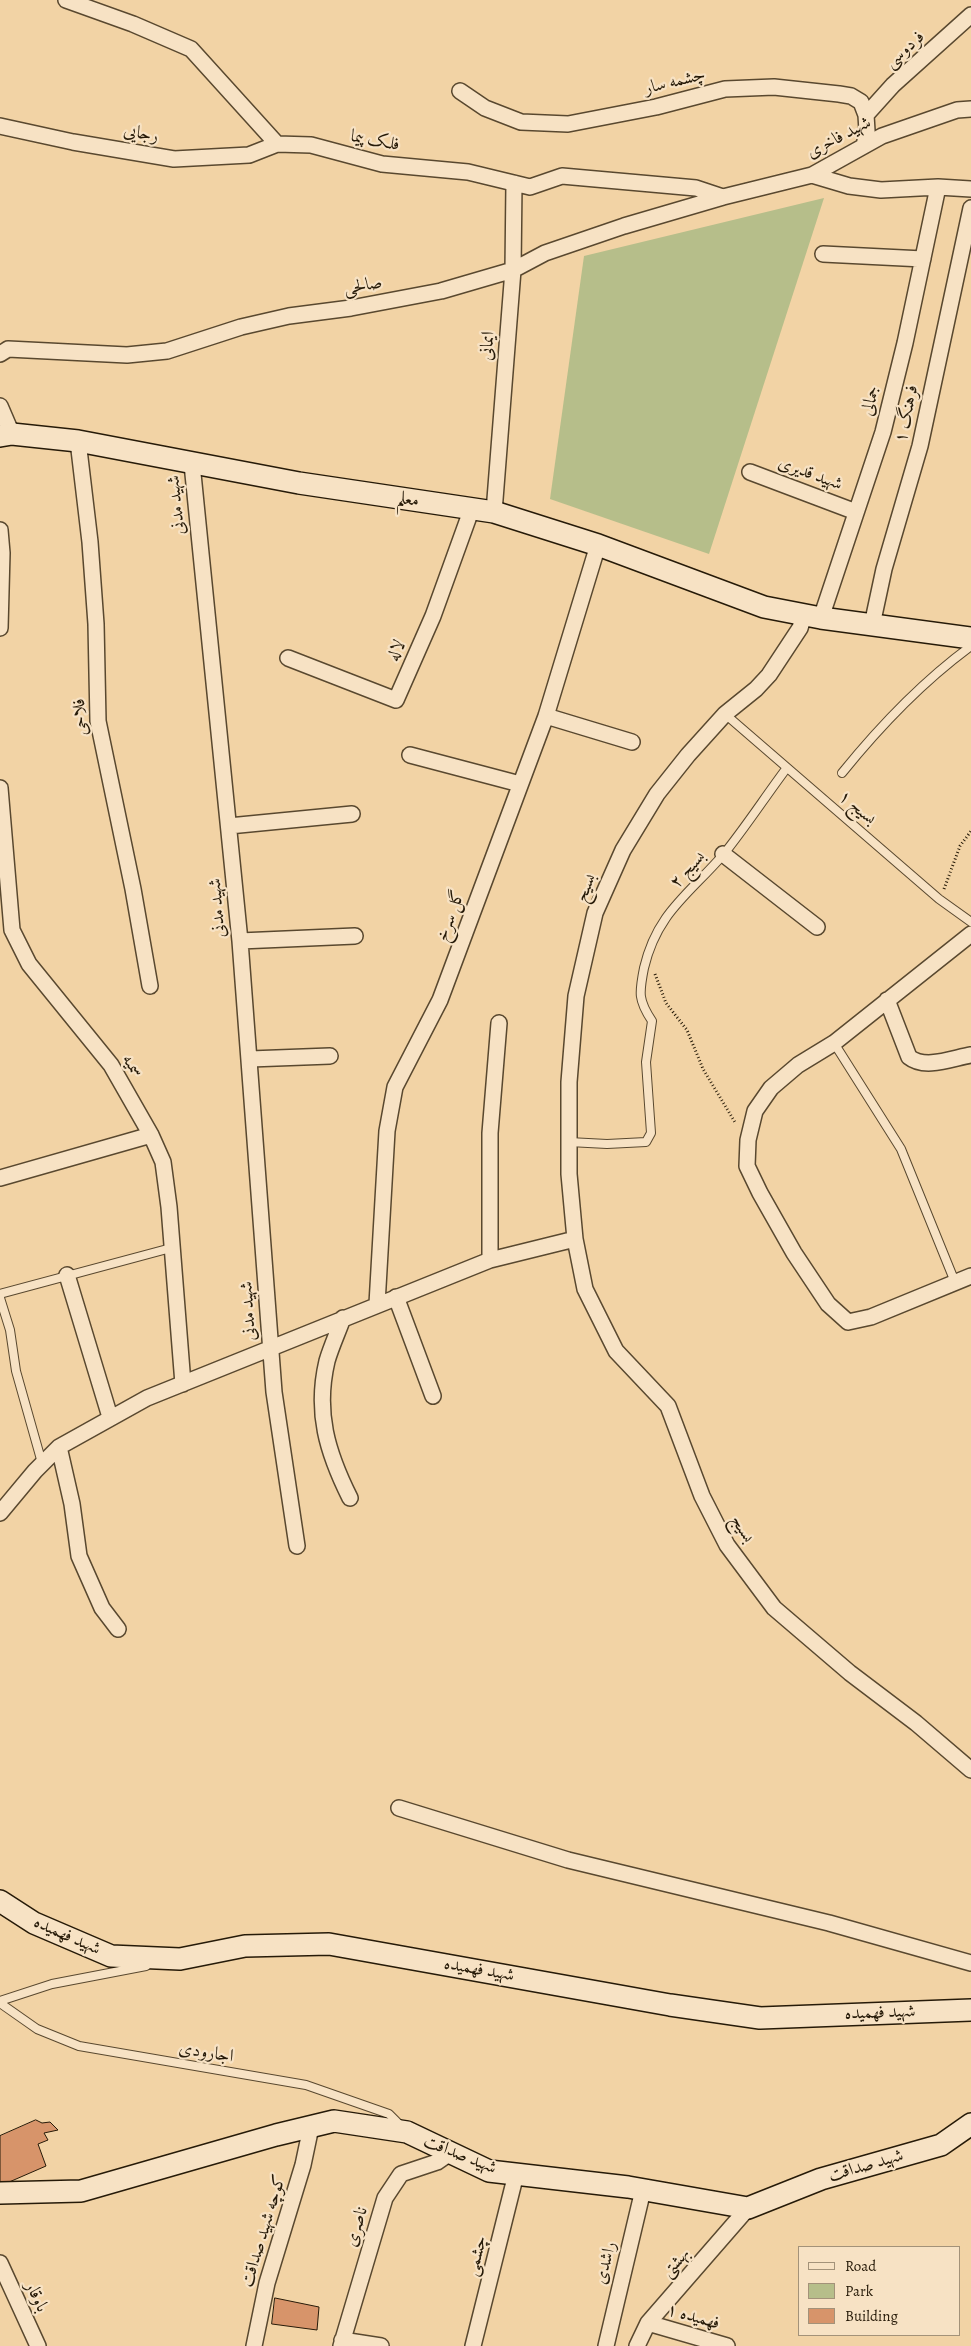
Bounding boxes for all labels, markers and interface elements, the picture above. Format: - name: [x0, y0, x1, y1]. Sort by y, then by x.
- street label: فردوسی: [881, 27, 929, 73]
- street label: چشمه سار: [642, 64, 708, 100]
- street label: شهید فاخری: [803, 112, 875, 164]
- street label: رجایی: [122, 120, 160, 148]
- street label: فلک پیما: [349, 126, 401, 156]
- street label: صالحی: [342, 272, 384, 300]
- street label: ایمانی: [476, 331, 500, 361]
- street label: فرهنگ ۱: [890, 383, 924, 445]
- street label: جمالی: [857, 384, 885, 418]
- street label: شهید قدیری: [775, 452, 845, 496]
- street label: شهید مدنی: [163, 474, 191, 536]
- street label: معلم: [396, 488, 420, 512]
- street label: لاله: [383, 637, 411, 665]
- street label: فلاحی: [69, 697, 93, 737]
- street label: بسیج ۱: [834, 786, 880, 830]
- street label: بسیج ۲: [666, 847, 710, 893]
- street label: بسیح: [570, 871, 602, 905]
- street label: شهید مدنی: [205, 877, 231, 939]
- street label: گل سرخ: [432, 887, 470, 945]
- street label: سمیه: [117, 1050, 147, 1082]
- street label: شهید مدنی: [236, 1281, 262, 1341]
- street label: بسیج: [725, 1511, 759, 1547]
- street label: شهید فهمیده: [30, 1912, 104, 1960]
- street label: شهید فهمیده: [442, 1953, 516, 1987]
- street label: شهید فهمیده: [844, 2001, 916, 2025]
- street label: اجارودی: [177, 2038, 235, 2068]
- street label: شهید صداقت: [420, 2131, 500, 2179]
- street label: شهید صداقت: [826, 2145, 906, 2187]
- street label: کوچه شهید صداقت: [237, 2172, 291, 2290]
- street label: ناصری: [341, 2204, 373, 2250]
- street label: چشمی: [462, 2234, 492, 2278]
- street label: راشدی: [590, 2239, 622, 2287]
- street label: بهشتی: [657, 2244, 695, 2282]
- legend: [798, 2246, 961, 2336]
- text: Road: [845, 2256, 876, 2276]
- street label: باوقار: [20, 2278, 52, 2316]
- text: Park: [845, 2281, 873, 2301]
- street label: فهمیده ۱: [664, 2299, 722, 2335]
- text: Building: [845, 2306, 898, 2326]

